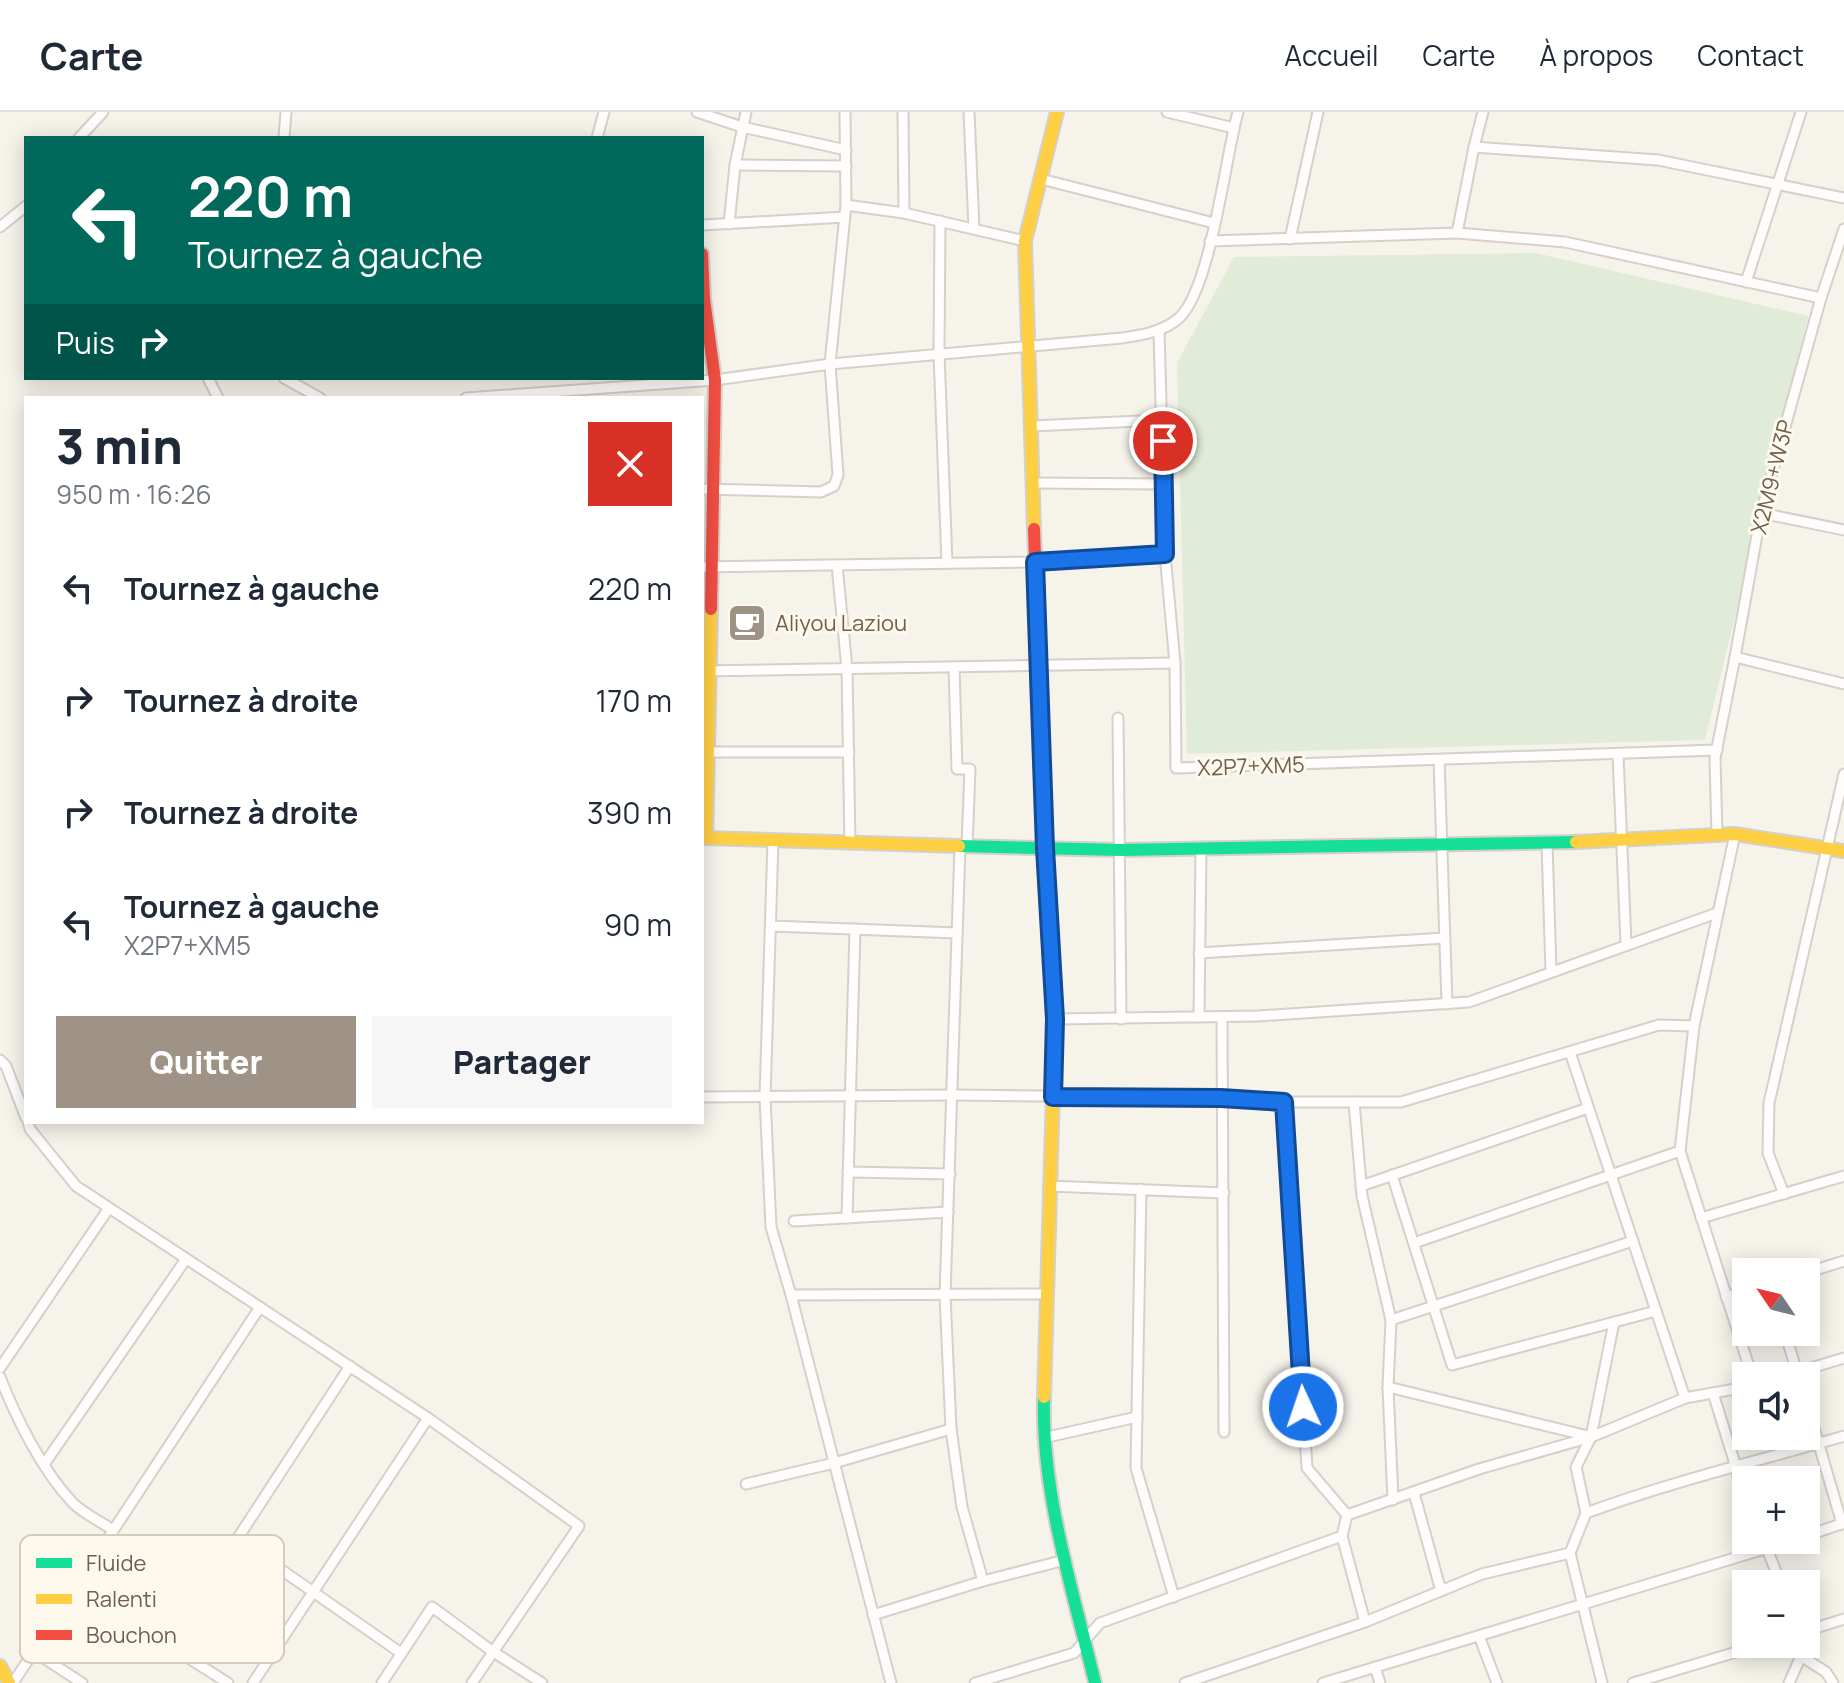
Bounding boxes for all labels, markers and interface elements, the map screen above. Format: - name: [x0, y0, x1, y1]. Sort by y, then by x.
- text: Carte: [40, 29, 143, 81]
- text: Accueil: [1284, 36, 1379, 74]
- text: Carte: [1423, 36, 1495, 74]
- text: À propos: [1539, 36, 1653, 74]
- text: Contact: [1697, 36, 1804, 74]
- text: 220 m: [188, 157, 353, 234]
- icon: left: [56, 168, 160, 272]
- text: Tournez à gauche: [188, 230, 483, 279]
- icon: right: [131, 320, 175, 364]
- text: Puis: [56, 322, 115, 363]
- pin: [1129, 407, 1197, 475]
- text: 3 min: [56, 413, 183, 478]
- street label: X2M9+W3P: [1743, 417, 1801, 537]
- icon: arrive: [1141, 419, 1185, 463]
- button: close: [588, 422, 672, 506]
- text: 950 m · 16:26: [56, 476, 212, 512]
- icon: left: [56, 566, 100, 610]
- text: Tournez à gauche: [124, 568, 380, 609]
- text: 220 m: [588, 568, 672, 609]
- cafe icon: Aliyou Laziou: [726, 602, 768, 644]
- place label: Aliyou Laziou: [775, 608, 907, 638]
- icon: right: [56, 678, 100, 722]
- text: Tournez à droite: [124, 680, 358, 721]
- text: 170 m: [595, 680, 672, 721]
- street label: X2P7+XM5: [1197, 749, 1305, 783]
- icon: right: [56, 790, 100, 834]
- text: Tournez à droite: [124, 792, 358, 833]
- text: 390 m: [587, 792, 672, 833]
- text: Tournez à gauche: [124, 886, 380, 927]
- icon: left: [56, 902, 100, 946]
- text: 90 m: [604, 904, 672, 945]
- text: X2P7+XM5: [124, 927, 251, 963]
- button: Quitter: [56, 1016, 356, 1108]
- button: Partager: [372, 1016, 672, 1108]
- north arrow: [1732, 1258, 1820, 1346]
- map controls: [1732, 1258, 1820, 1658]
- button: sound: [1732, 1362, 1820, 1450]
- position arrow: [1261, 1365, 1345, 1449]
- button: +: [1732, 1466, 1820, 1554]
- legend: [20, 1535, 284, 1663]
- text: Fluide: [86, 1548, 146, 1578]
- button: −: [1732, 1570, 1820, 1658]
- text: Ralenti: [86, 1584, 157, 1614]
- text: Bouchon: [86, 1620, 177, 1650]

